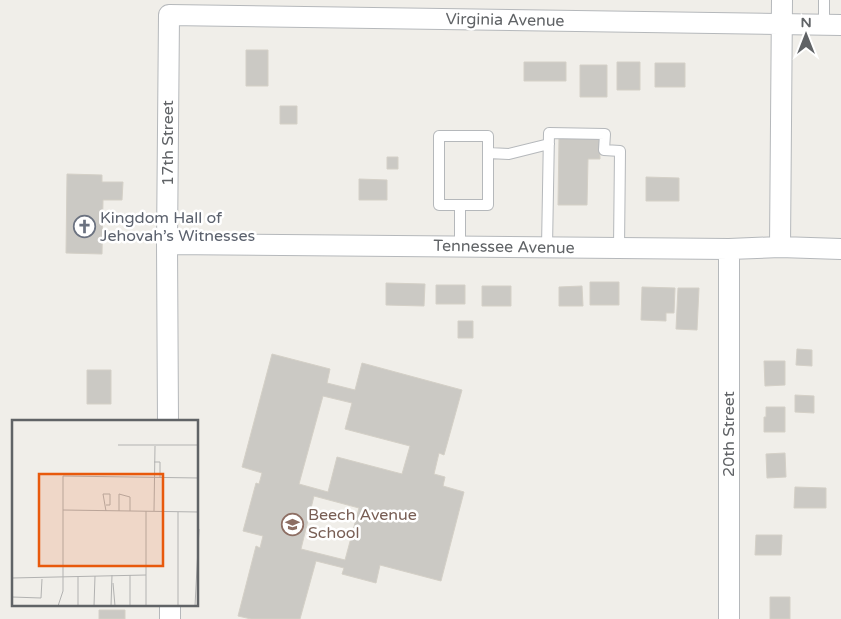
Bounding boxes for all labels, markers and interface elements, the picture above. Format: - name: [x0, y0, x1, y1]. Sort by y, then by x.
- street label: Virginia Avenue: [445, 9, 565, 31]
- north arrow: [781, 10, 831, 60]
- text: N: [800, 14, 812, 31]
- street label: 17th Street: [158, 100, 178, 186]
- place label: Kingdom Hall of Jehovah’s Witnesses: [100, 208, 255, 246]
- church icon: Kingdom Hall of Jehovah’s Witnesses: [72, 215, 96, 239]
- street label: Tennessee Avenue: [433, 236, 575, 258]
- street label: 20th Street: [719, 391, 739, 477]
- inset map: [12, 420, 199, 606]
- place label: Beech Avenue School: [308, 505, 417, 543]
- school or university icon: Beech Avenue School: [280, 512, 304, 536]

